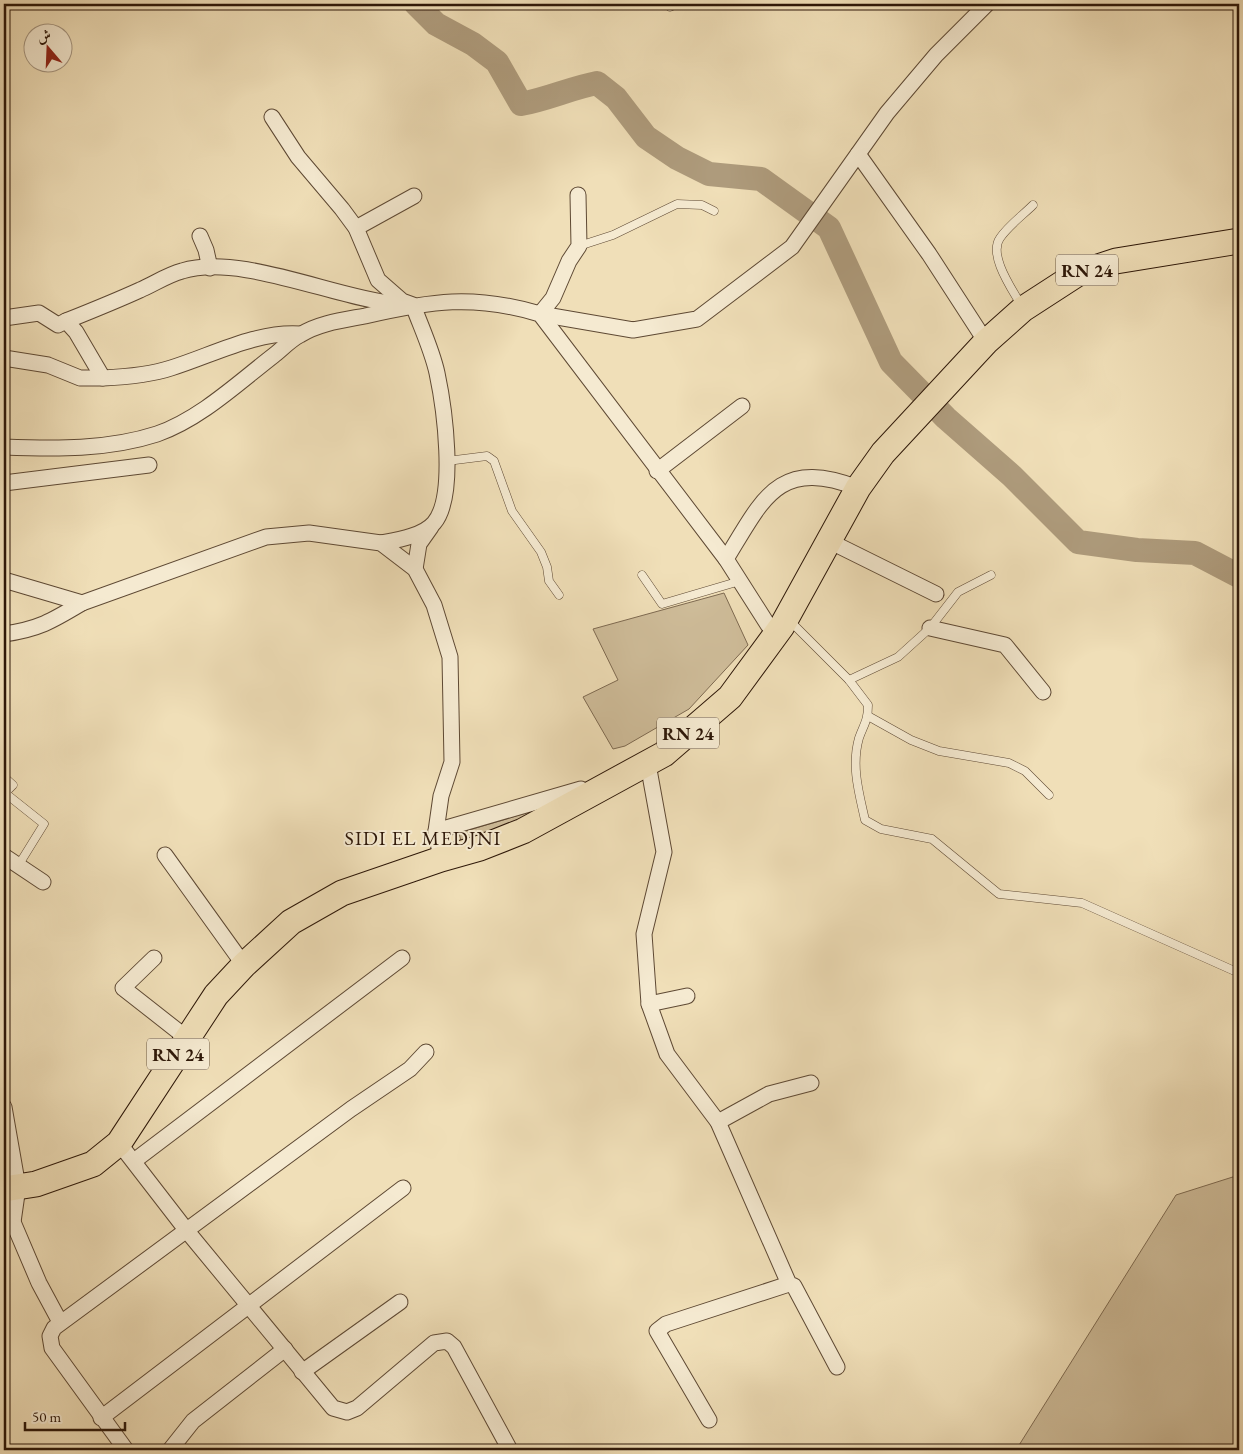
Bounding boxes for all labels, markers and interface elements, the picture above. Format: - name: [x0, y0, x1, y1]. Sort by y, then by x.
- north arrow: [22, 22, 72, 72]
- text: ش: [34, 25, 53, 46]
- road number: RN 24: [1056, 254, 1118, 286]
- road number: RN 24: [657, 718, 719, 748]
- district label: SIDI EL MEDJNI: [345, 825, 501, 851]
- road number: RN 24: [147, 1038, 209, 1070]
- scale bar: [25, 1399, 125, 1431]
- text: 50 m: [32, 1407, 61, 1426]

